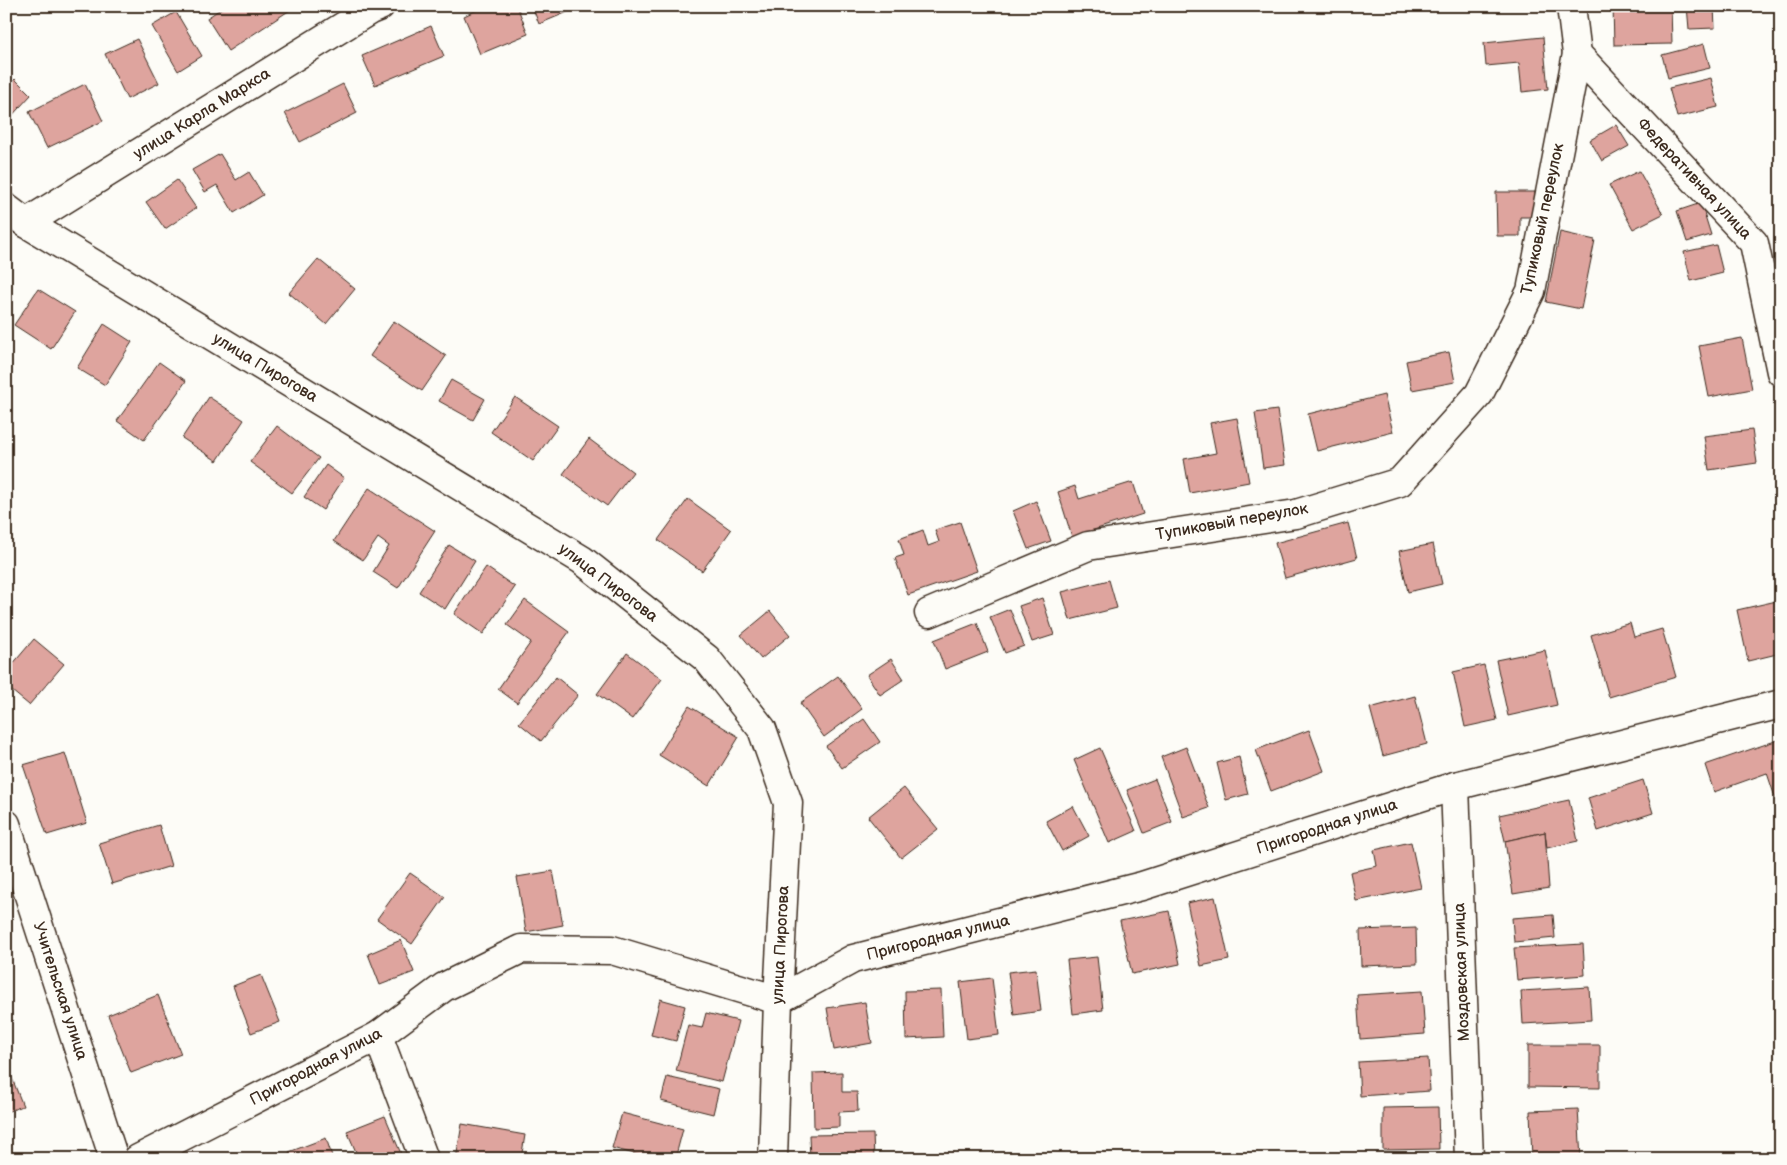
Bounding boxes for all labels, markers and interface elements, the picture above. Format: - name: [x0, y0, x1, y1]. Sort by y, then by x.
- street label: улица Карла Маркса: [130, 64, 274, 164]
- street label: Федеративная улица: [1633, 114, 1756, 244]
- street label: Тупиковый переулок: [1518, 141, 1568, 296]
- street label: улица Пирогова: [209, 329, 321, 407]
- street label: Тупиковый переулок: [1154, 499, 1310, 545]
- street label: улица Пирогова: [555, 540, 662, 627]
- street label: Пригородная улица: [1254, 795, 1400, 859]
- street label: улица Пирогова: [768, 885, 794, 1005]
- street label: Моздовская улица: [1450, 902, 1474, 1042]
- street label: Пригородная улица: [864, 911, 1012, 965]
- street label: Учительская улица: [29, 920, 91, 1063]
- street label: Пригородная улица: [247, 1024, 386, 1110]

